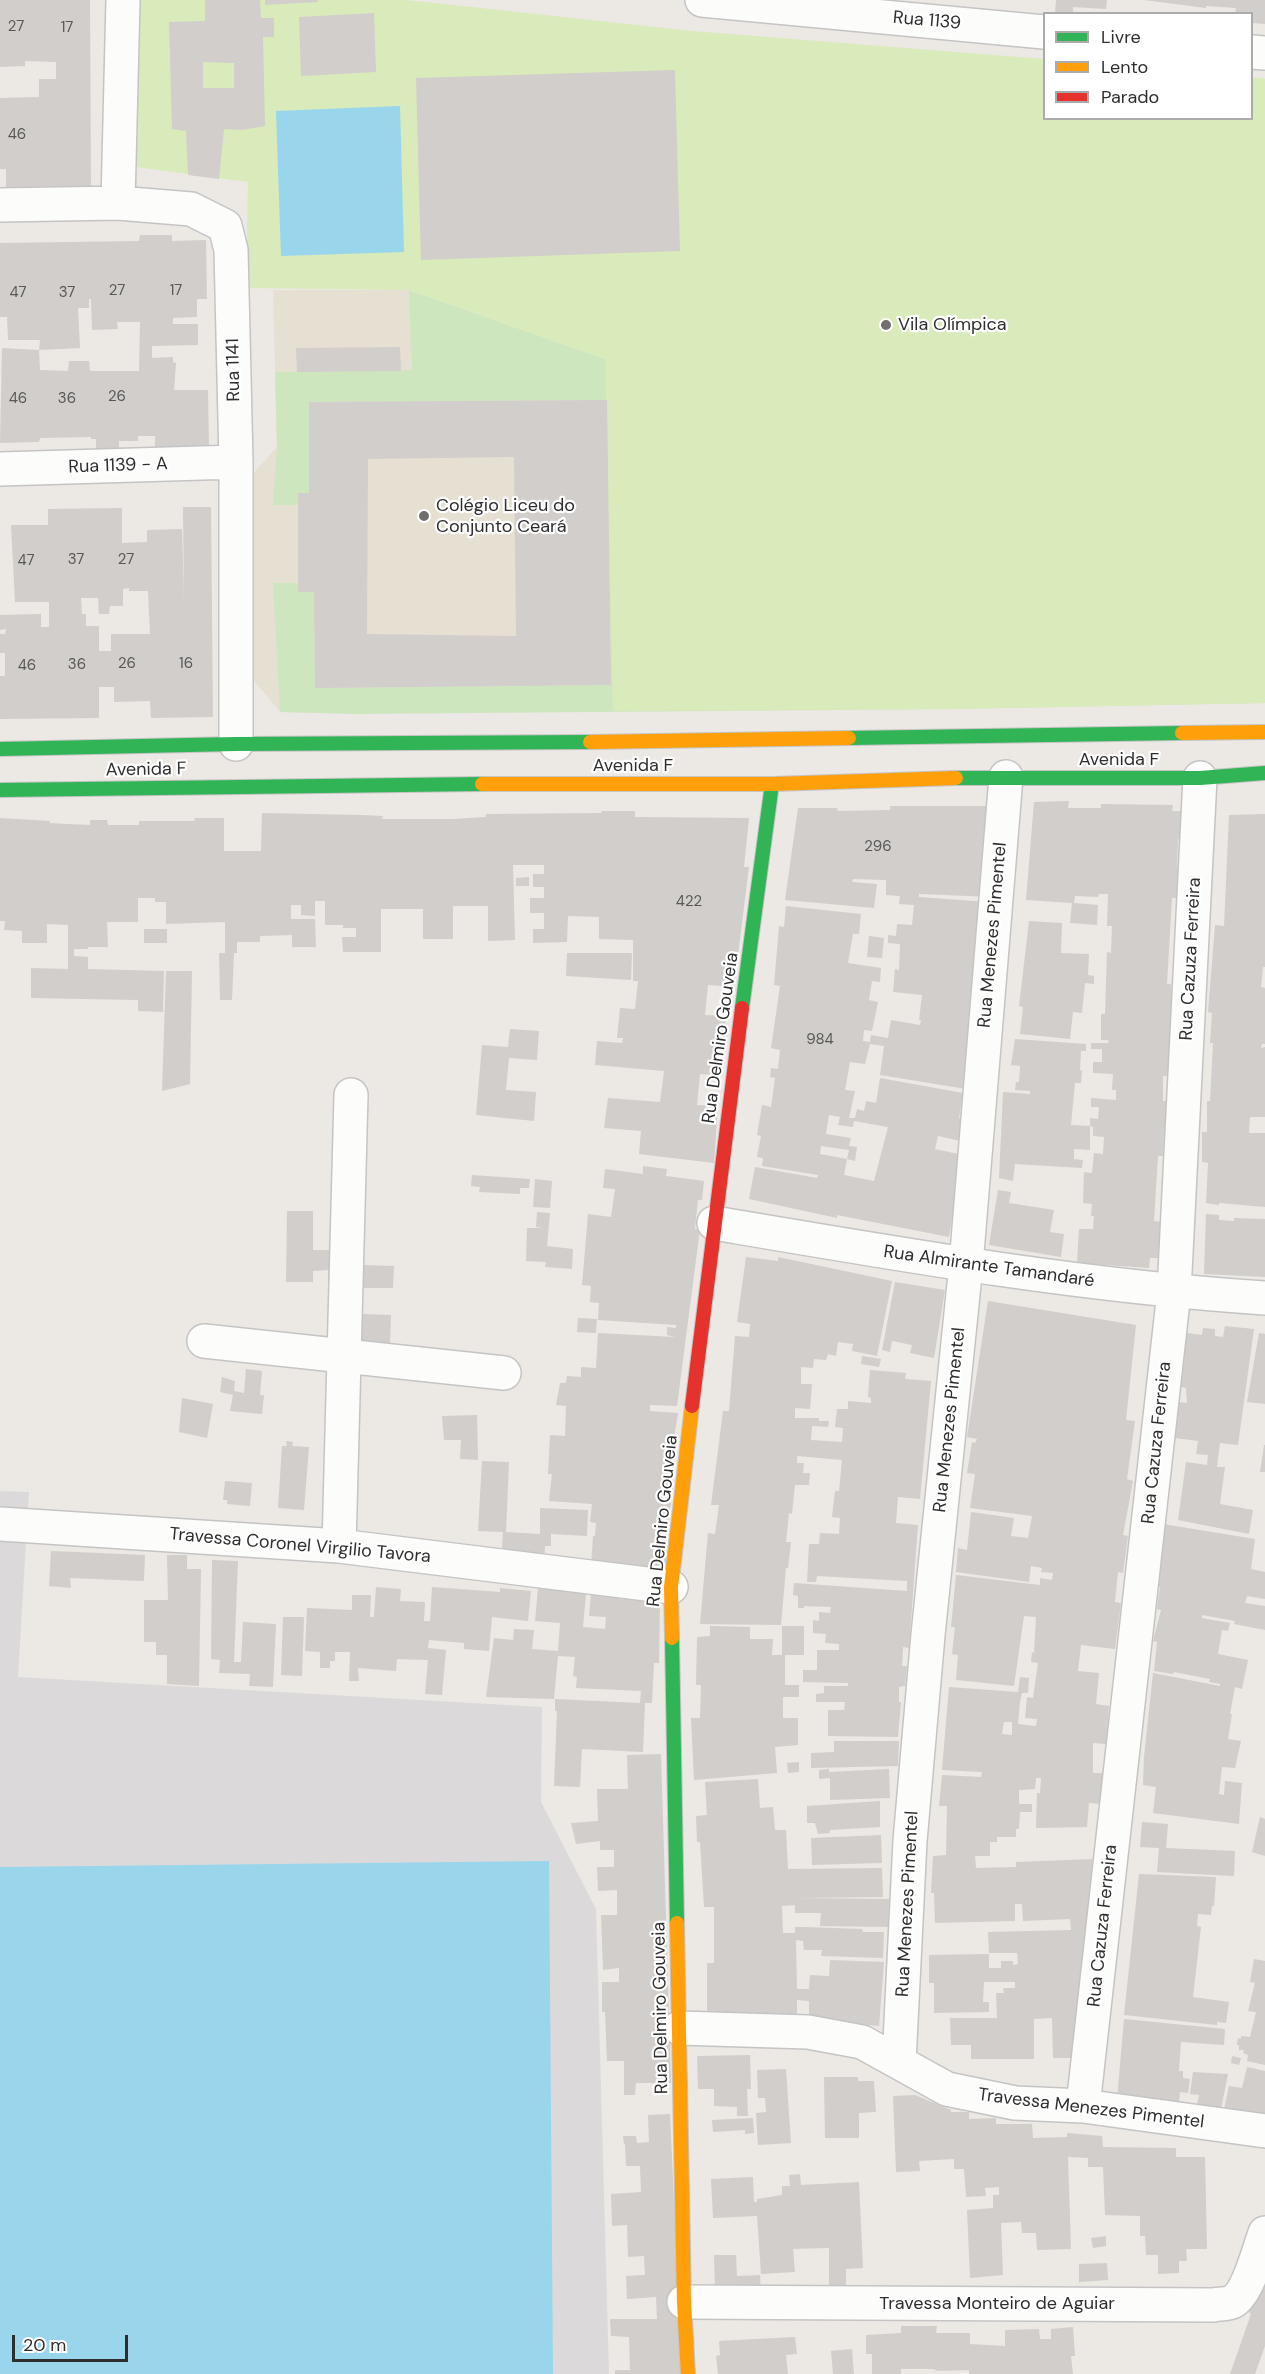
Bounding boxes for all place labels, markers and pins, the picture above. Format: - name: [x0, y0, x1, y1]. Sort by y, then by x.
- place label: Vila Olímpica: [898, 314, 1007, 336]
- marker: Vila Olímpica: [879, 318, 893, 332]
- place label: Colégio Liceu do Conjunto Ceará: [436, 495, 575, 538]
- marker: Colégio Liceu do Conjunto Ceará: [417, 509, 431, 523]

